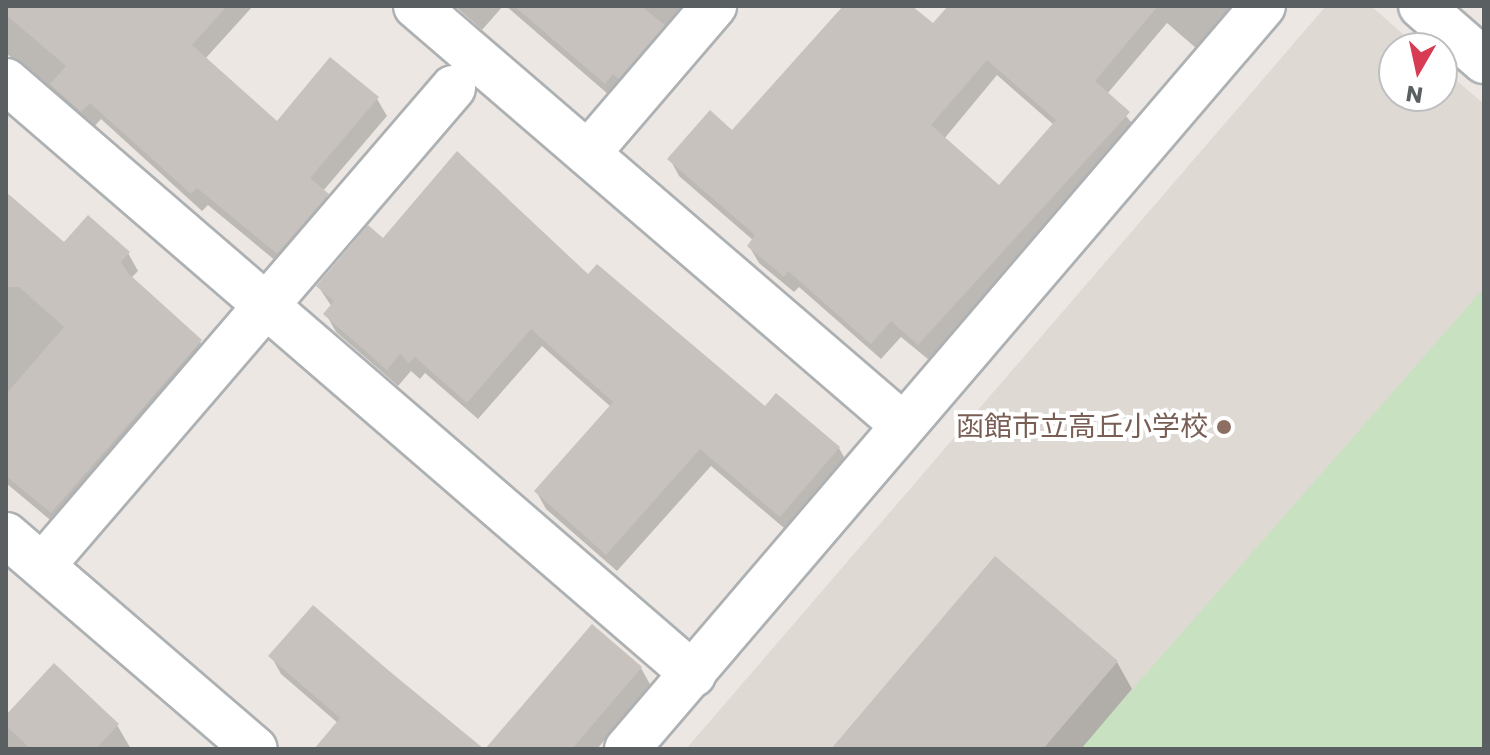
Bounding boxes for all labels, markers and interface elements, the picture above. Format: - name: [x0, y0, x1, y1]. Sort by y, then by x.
- north arrow: [1378, 32, 1458, 112]
- text: N: [1404, 78, 1425, 111]
- place label: 函館市立高丘小学校: [956, 410, 1208, 444]
- marker: 函館市立高丘小学校: [1215, 418, 1233, 436]

